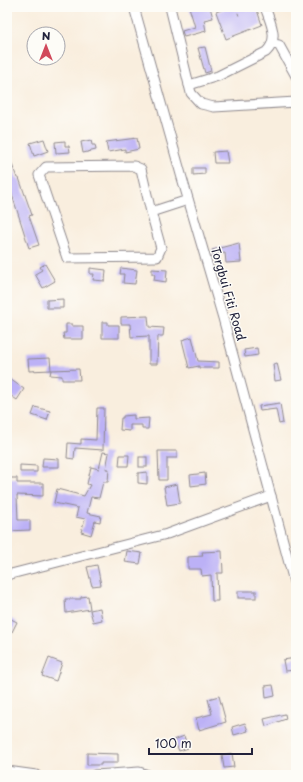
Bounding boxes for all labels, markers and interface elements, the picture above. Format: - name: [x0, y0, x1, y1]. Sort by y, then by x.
- north arrow: [26, 26, 66, 66]
- text: N: [42, 27, 51, 44]
- street label: Torgbui Fiti Road: [207, 245, 251, 343]
- scale bar: [149, 730, 252, 756]
- text: 100 m: [155, 734, 192, 752]

